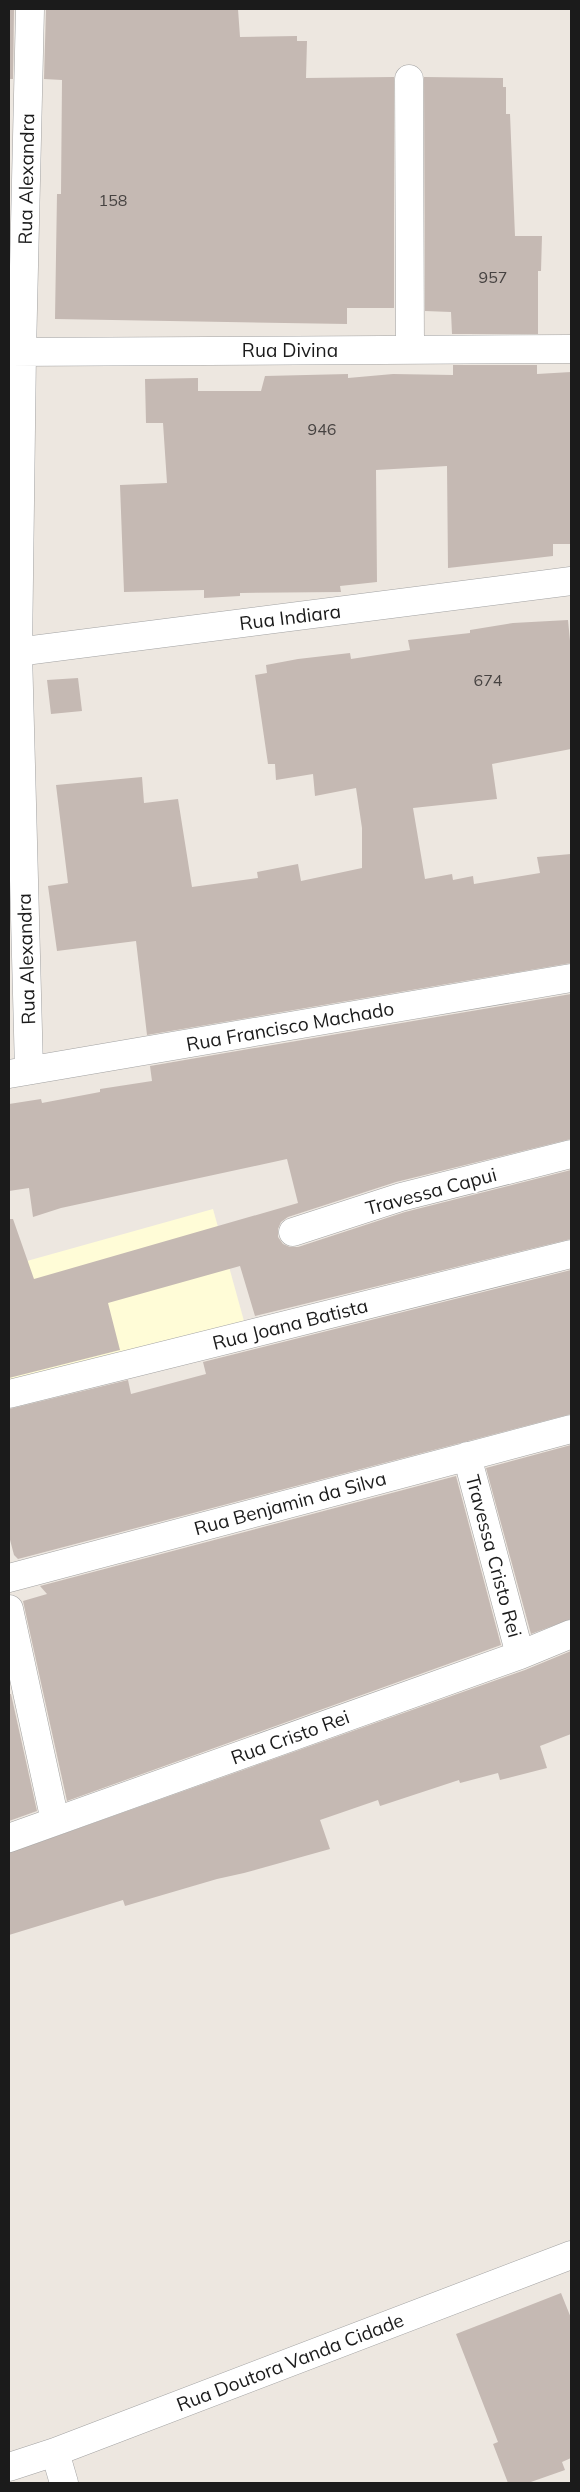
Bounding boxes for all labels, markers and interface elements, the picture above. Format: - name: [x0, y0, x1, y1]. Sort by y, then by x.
- street label: Rua Alexandra: [13, 113, 39, 245]
- house number: 158: [99, 190, 127, 210]
- house number: 957: [479, 267, 507, 287]
- street label: Rua Divina: [242, 338, 338, 362]
- house number: 946: [308, 419, 336, 439]
- street label: Rua Indiara: [238, 599, 342, 635]
- house number: 674: [474, 670, 503, 690]
- street label: Rua Alexandra: [12, 893, 40, 1025]
- street label: Rua Francisco Machado: [184, 996, 396, 1056]
- street label: Travessa Capui: [363, 1162, 499, 1220]
- street label: Rua Joana Batista: [210, 1293, 370, 1355]
- street label: Rua Benjamin da Silva: [191, 1466, 389, 1540]
- street label: Travessa Cristo Rei: [461, 1472, 527, 1640]
- street label: Rua Cristo Rei: [227, 1704, 353, 1770]
- street label: Rua Doutora Vanda Cidade: [173, 2308, 407, 2416]

